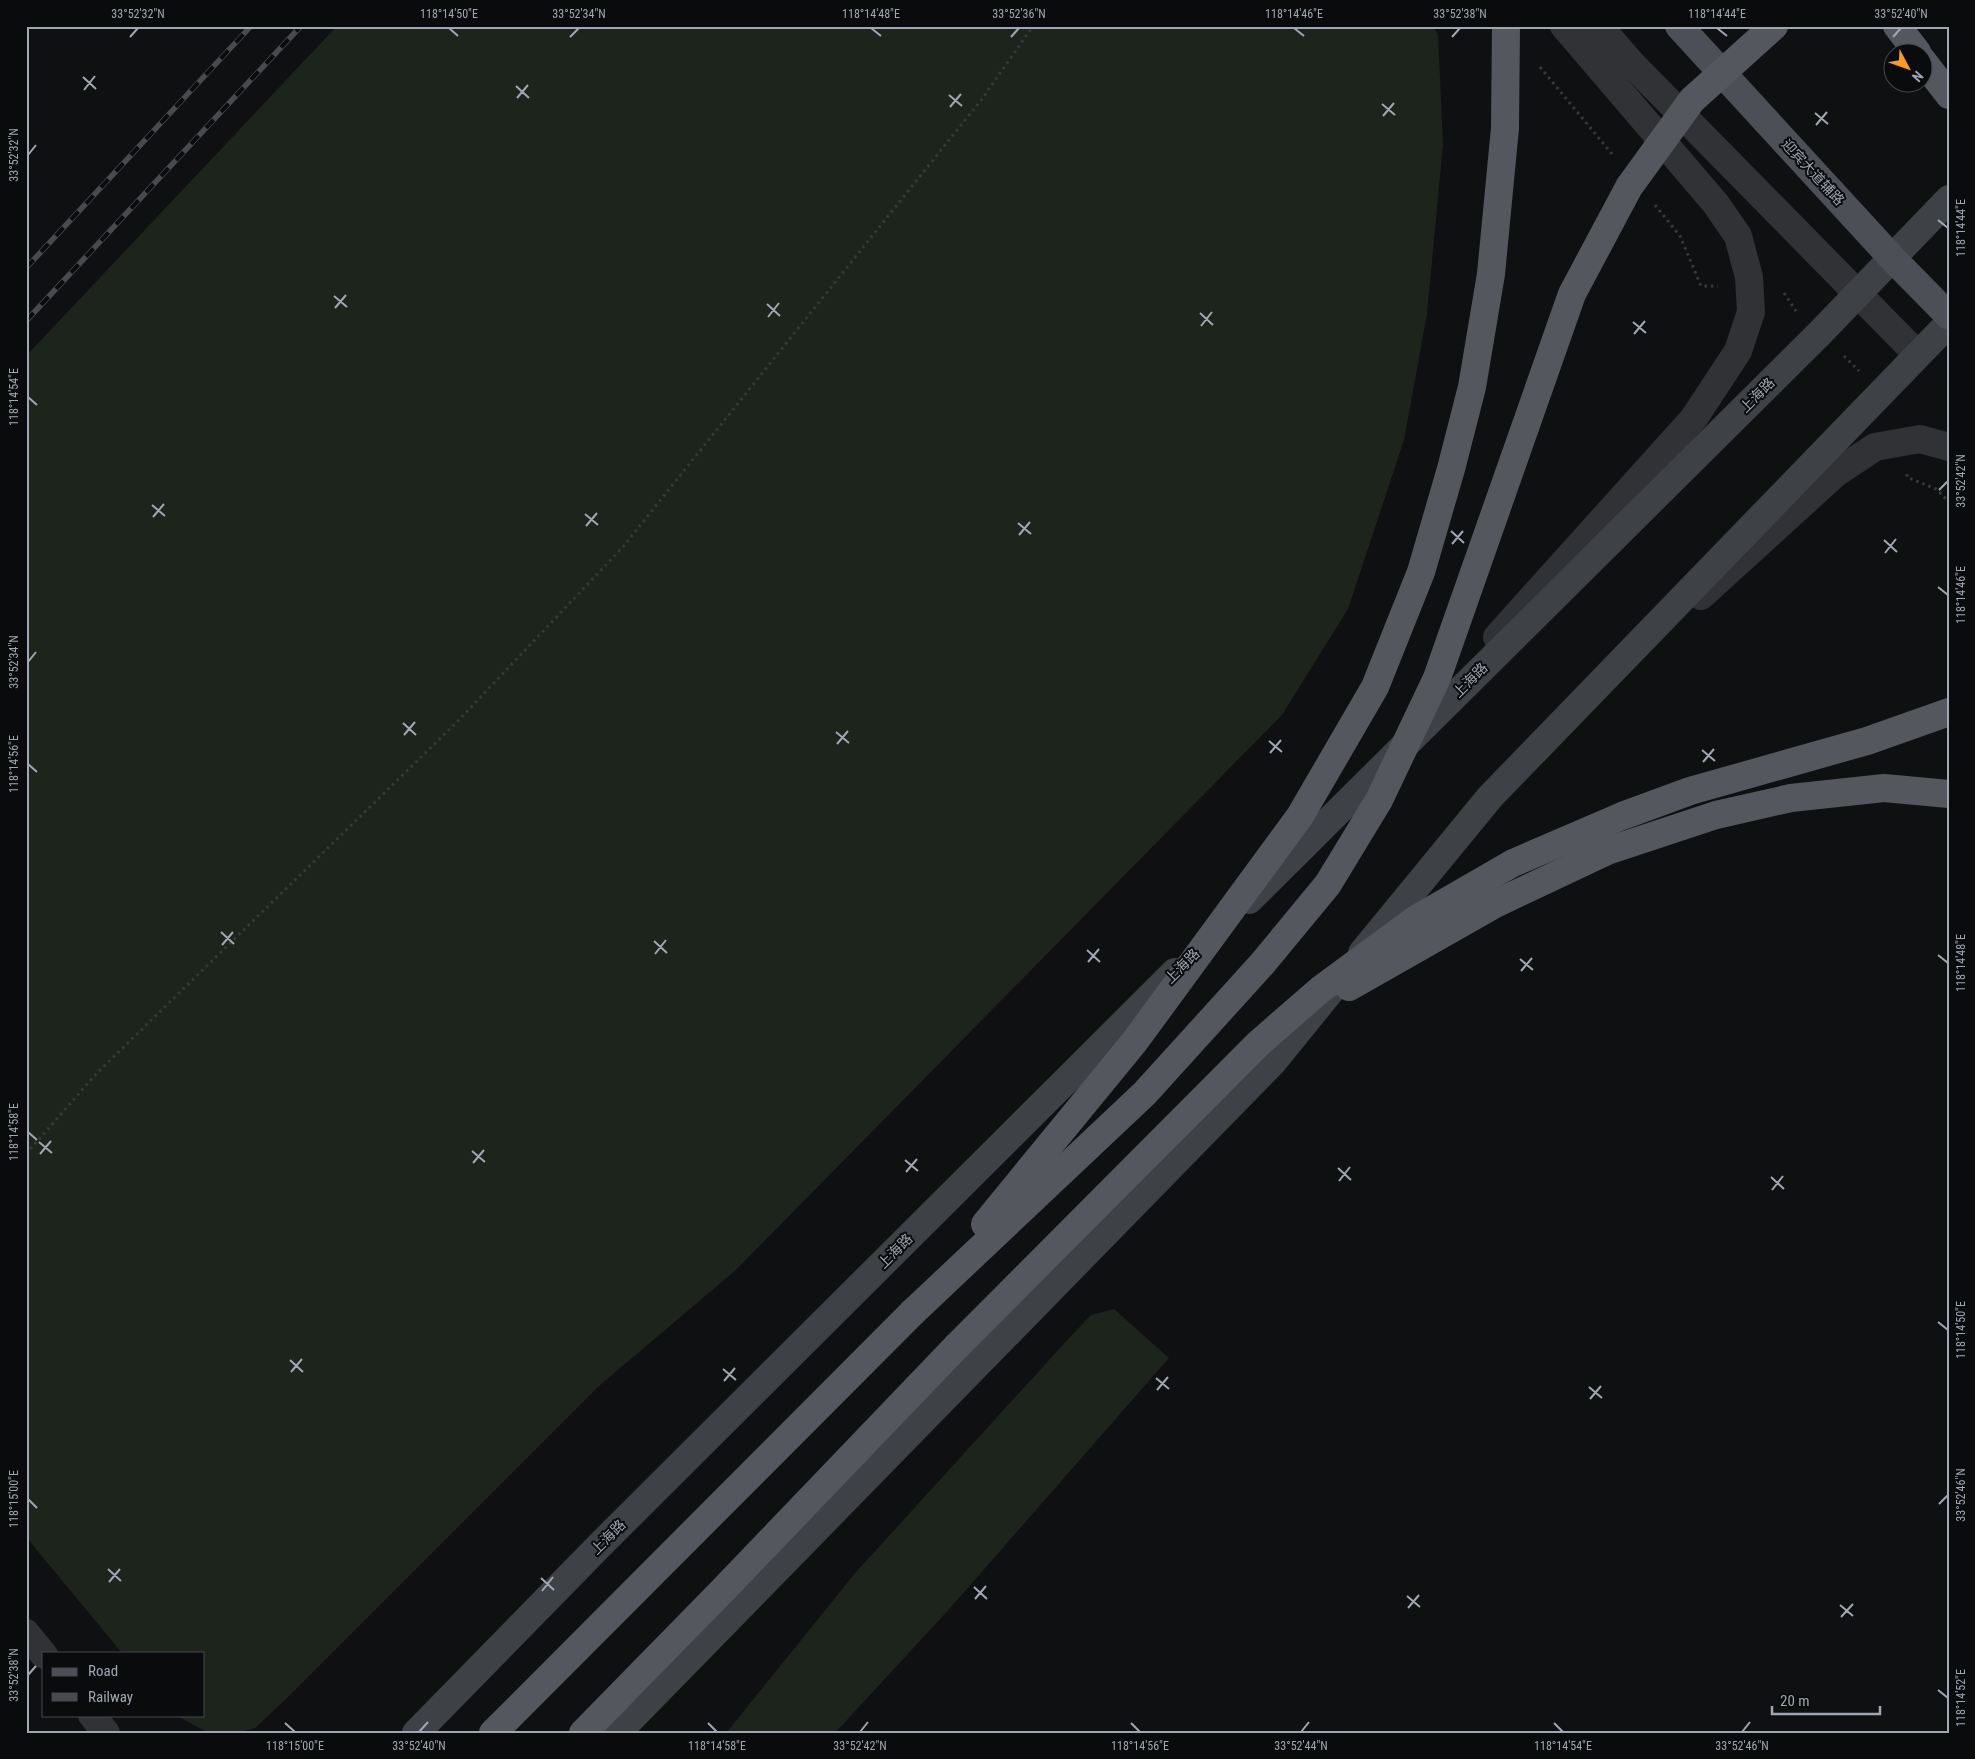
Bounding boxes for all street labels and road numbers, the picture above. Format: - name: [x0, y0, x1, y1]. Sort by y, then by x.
- street label: 迎宾大道辅路: [1779, 136, 1847, 208]
- street label: 上海路: [1736, 374, 1778, 416]
- street label: 上海路: [1449, 659, 1491, 701]
- street label: 上海路: [1161, 945, 1203, 987]
- street label: 上海路: [874, 1230, 916, 1272]
- street label: 上海路: [587, 1516, 629, 1558]

